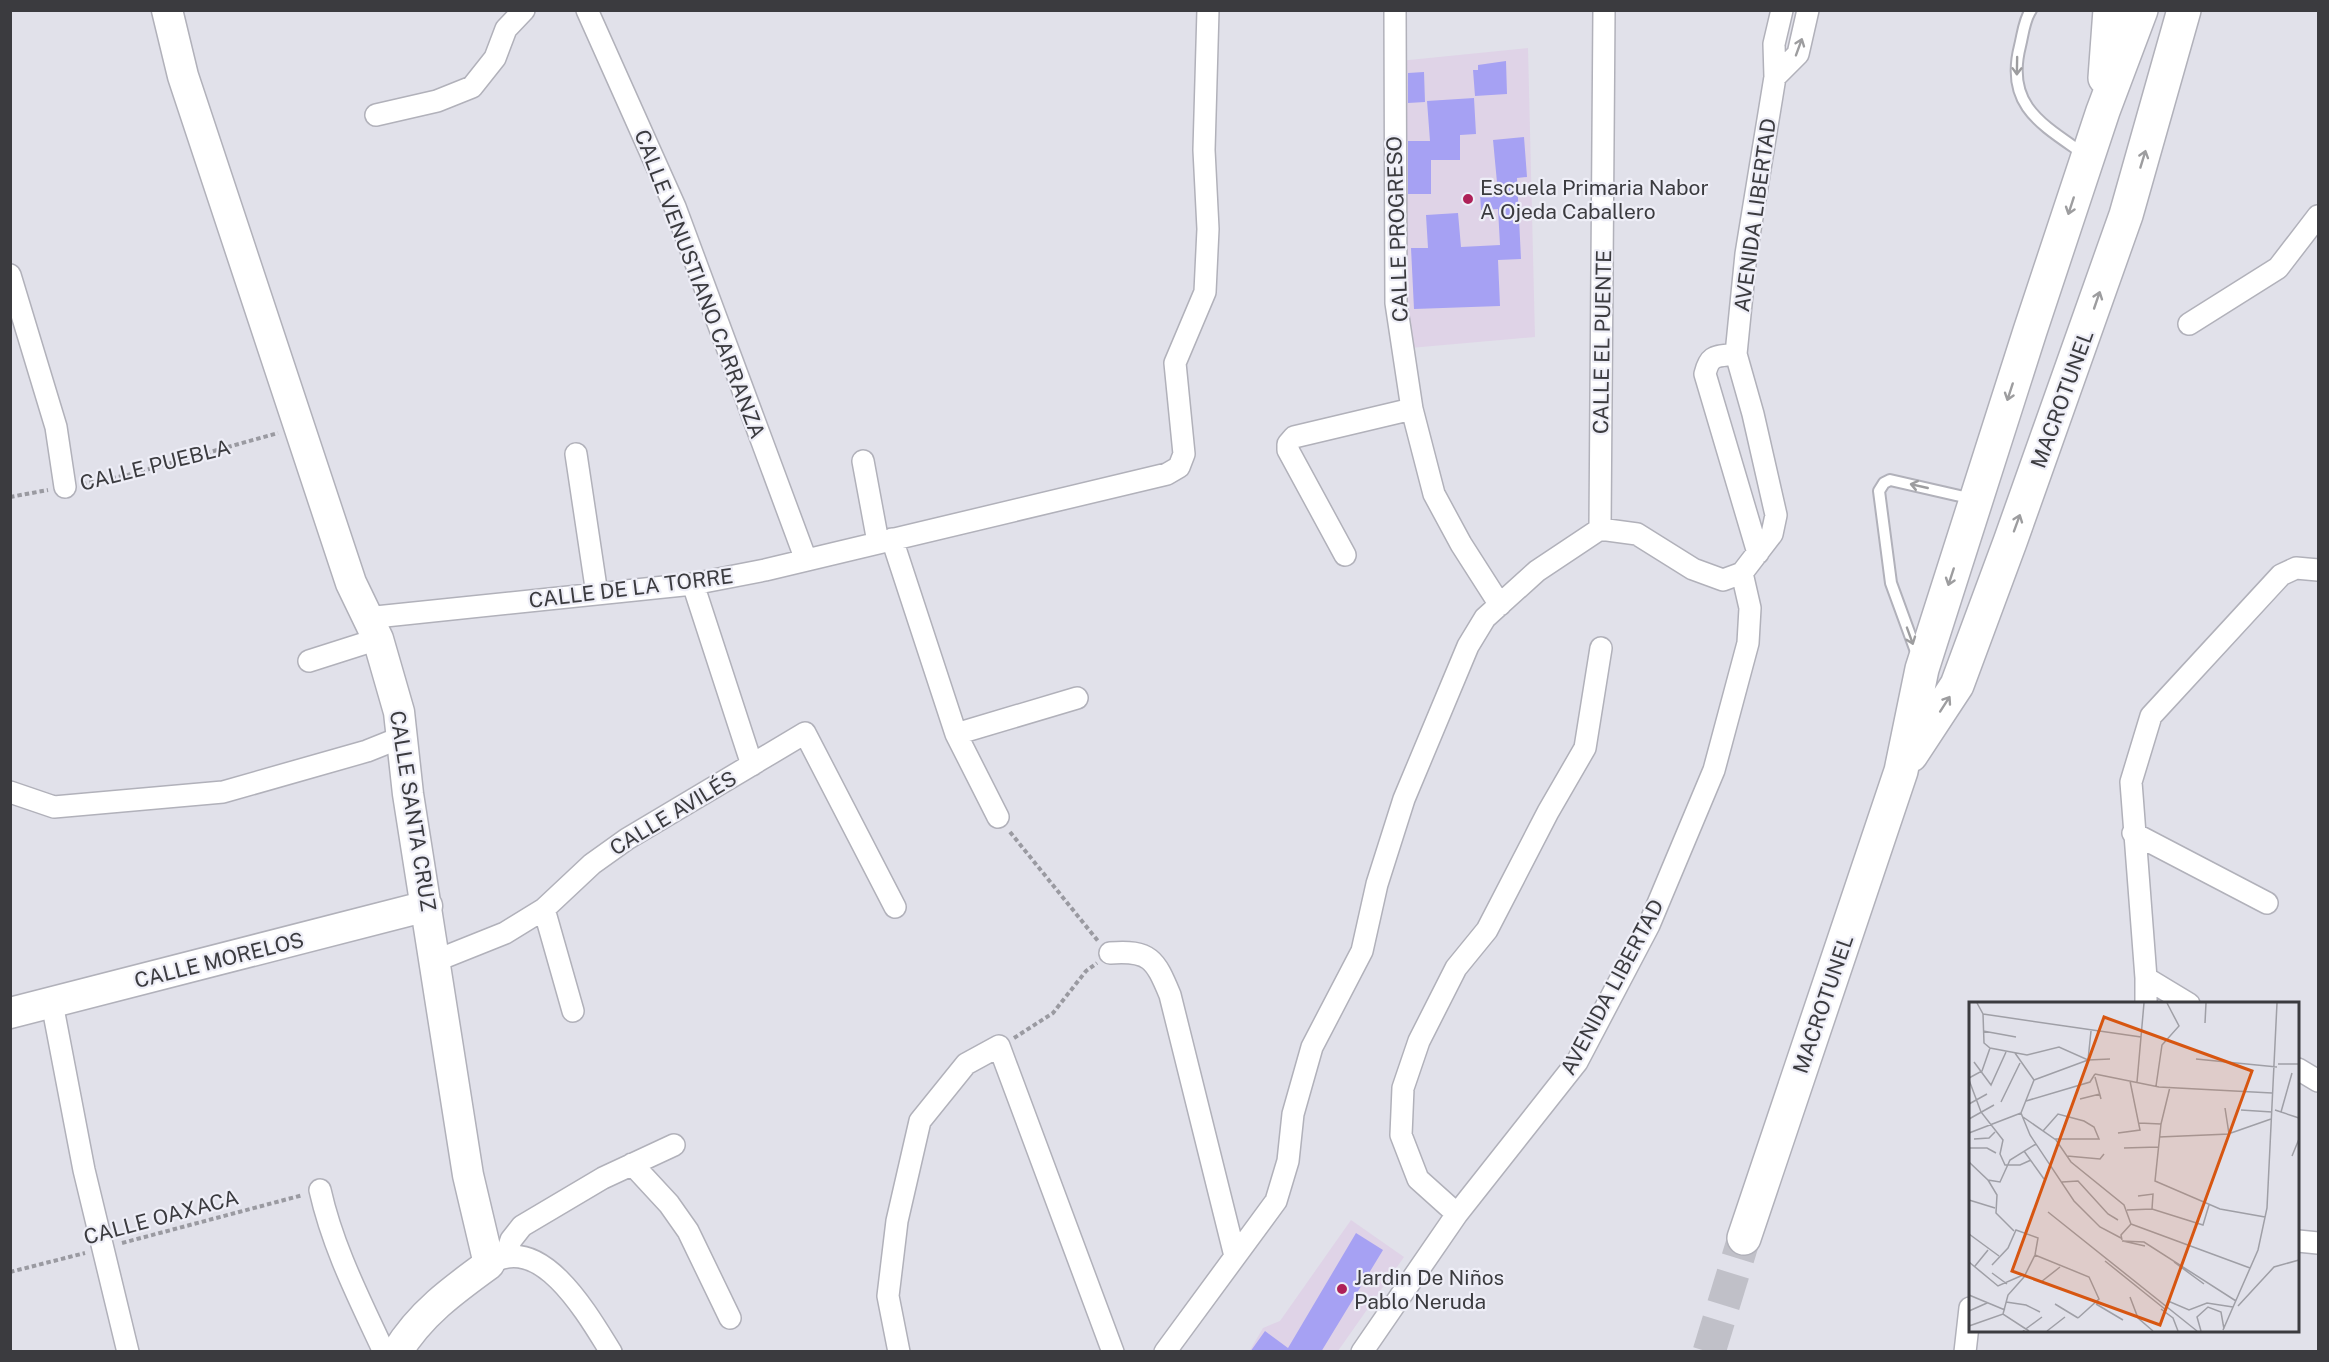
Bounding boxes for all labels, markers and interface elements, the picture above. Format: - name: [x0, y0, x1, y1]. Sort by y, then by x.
- one-way arrow: [1794, 39, 1805, 57]
- one-way arrow: [2011, 56, 2023, 76]
- street label: AVENIDA LIBERTAD: [1729, 117, 1781, 313]
- street label: CALLE VENUSTIANO CARRANZA: [629, 126, 771, 442]
- street label: CALLE PROGRESO: [1381, 136, 1413, 322]
- one-way arrow: [2138, 150, 2149, 169]
- place label: Escuela Primaria Nabor A Ojeda Caballero: [1480, 175, 1709, 224]
- marker: Escuela Primaria Nabor A Ojeda Caballero: [1461, 192, 1475, 206]
- one-way arrow: [2065, 197, 2076, 215]
- street label: CALLE EL PUENTE: [1588, 250, 1616, 434]
- one-way arrow: [2092, 291, 2103, 310]
- street label: MACROTUNEL: [2025, 327, 2099, 471]
- one-way arrow: [2004, 382, 2015, 401]
- street label: CALLE PUEBLA: [77, 434, 233, 496]
- one-way arrow: [1910, 480, 1929, 492]
- one-way arrow: [2013, 515, 2024, 533]
- street label: CALLE DE LA TORRE: [527, 563, 735, 613]
- one-way arrow: [1945, 567, 1956, 586]
- one-way arrow: [1906, 626, 1917, 645]
- one-way arrow: [1939, 696, 1951, 713]
- street label: CALLE SANTA CRUZ: [385, 709, 441, 913]
- street label: CALLE AVILÉS: [605, 765, 741, 861]
- street label: AVENIDA LIBERTAD: [1555, 895, 1669, 1079]
- street label: CALLE MORELOS: [132, 927, 306, 993]
- street label: MACROTUNEL: [1788, 931, 1858, 1077]
- inset map: [1969, 1002, 2299, 1332]
- street label: CALLE OAXACA: [81, 1184, 241, 1250]
- place label: Jardin De Niños Pablo Neruda: [1354, 1265, 1504, 1314]
- marker: Jardin De Niños Pablo Neruda: [1335, 1282, 1349, 1296]

